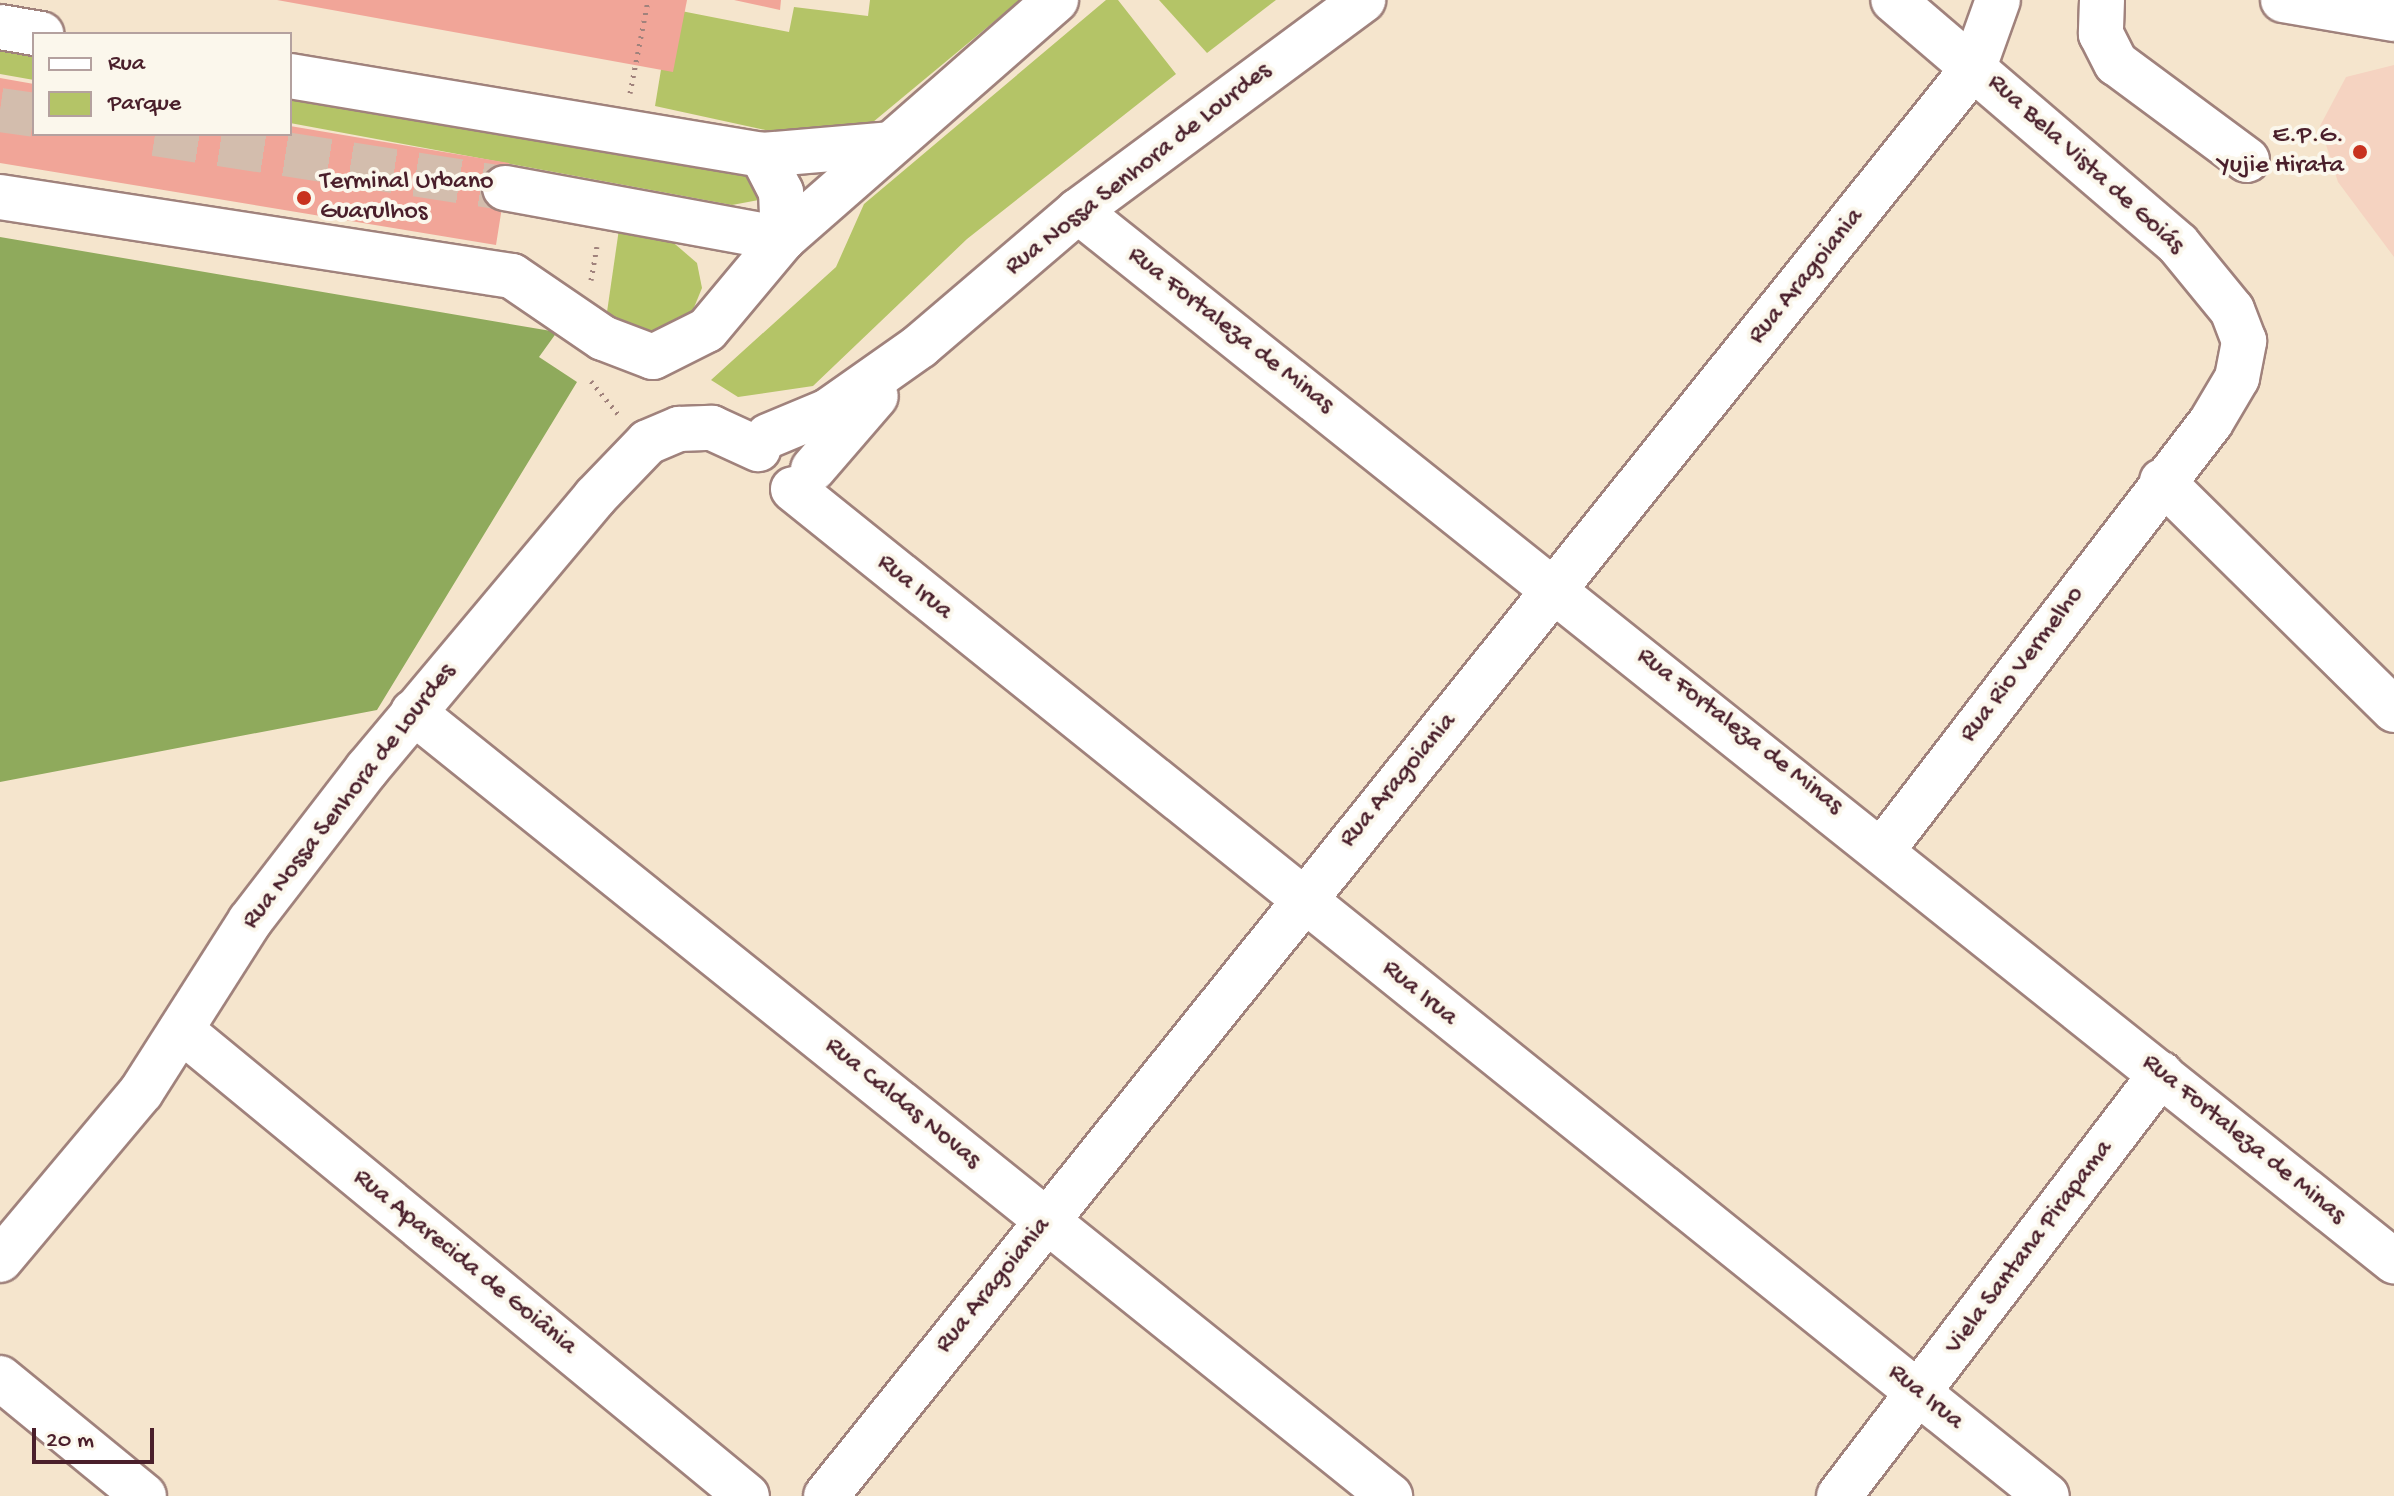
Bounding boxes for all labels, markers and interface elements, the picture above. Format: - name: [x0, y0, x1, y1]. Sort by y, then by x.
- legend: [32, 32, 292, 136]
- text: Rua: [108, 50, 145, 79]
- street label: Rua Nossa Senhora de Lourdes: [1000, 56, 1278, 284]
- street label: Rua Bela Vista de Goiás: [1980, 68, 2190, 262]
- text: Parque: [108, 90, 181, 119]
- place label: E.P.G. Yujie Hirata: [2218, 121, 2344, 182]
- marker: E.P.G. Yujie Hirata: [2351, 143, 2369, 161]
- place label: Terminal Urbano Guarulhos: [320, 167, 494, 228]
- marker: Terminal Urbano Guarulhos: [295, 189, 313, 207]
- street label: Rua Aragoiania: [1743, 203, 1871, 351]
- street label: Rua Fortaleza de Minas: [1121, 241, 1339, 421]
- street label: Rua Irua: [870, 548, 958, 628]
- street label: Rua Rio Vermelho: [1954, 581, 2092, 749]
- street label: Rua Fortaleza de Minas: [1630, 642, 1848, 822]
- street label: Rua Nossa Senhora de Lourdes: [236, 658, 464, 936]
- street label: Rua Aragoiania: [1334, 707, 1464, 855]
- street label: Rua Irua: [1375, 954, 1463, 1034]
- street label: Rua Caldas Novas: [818, 1031, 986, 1177]
- street label: Rua Fortaleza de Minas: [2135, 1048, 2351, 1232]
- street label: Viela Santana Pirapama: [1939, 1135, 2121, 1361]
- street label: Rua Aparecida de Goiânia: [346, 1163, 582, 1363]
- street label: Rua Aragoiania: [930, 1212, 1058, 1360]
- street label: Rua Irua: [1881, 1358, 1969, 1438]
- scale bar: [36, 1412, 158, 1462]
- text: 20 m: [46, 1427, 94, 1456]

